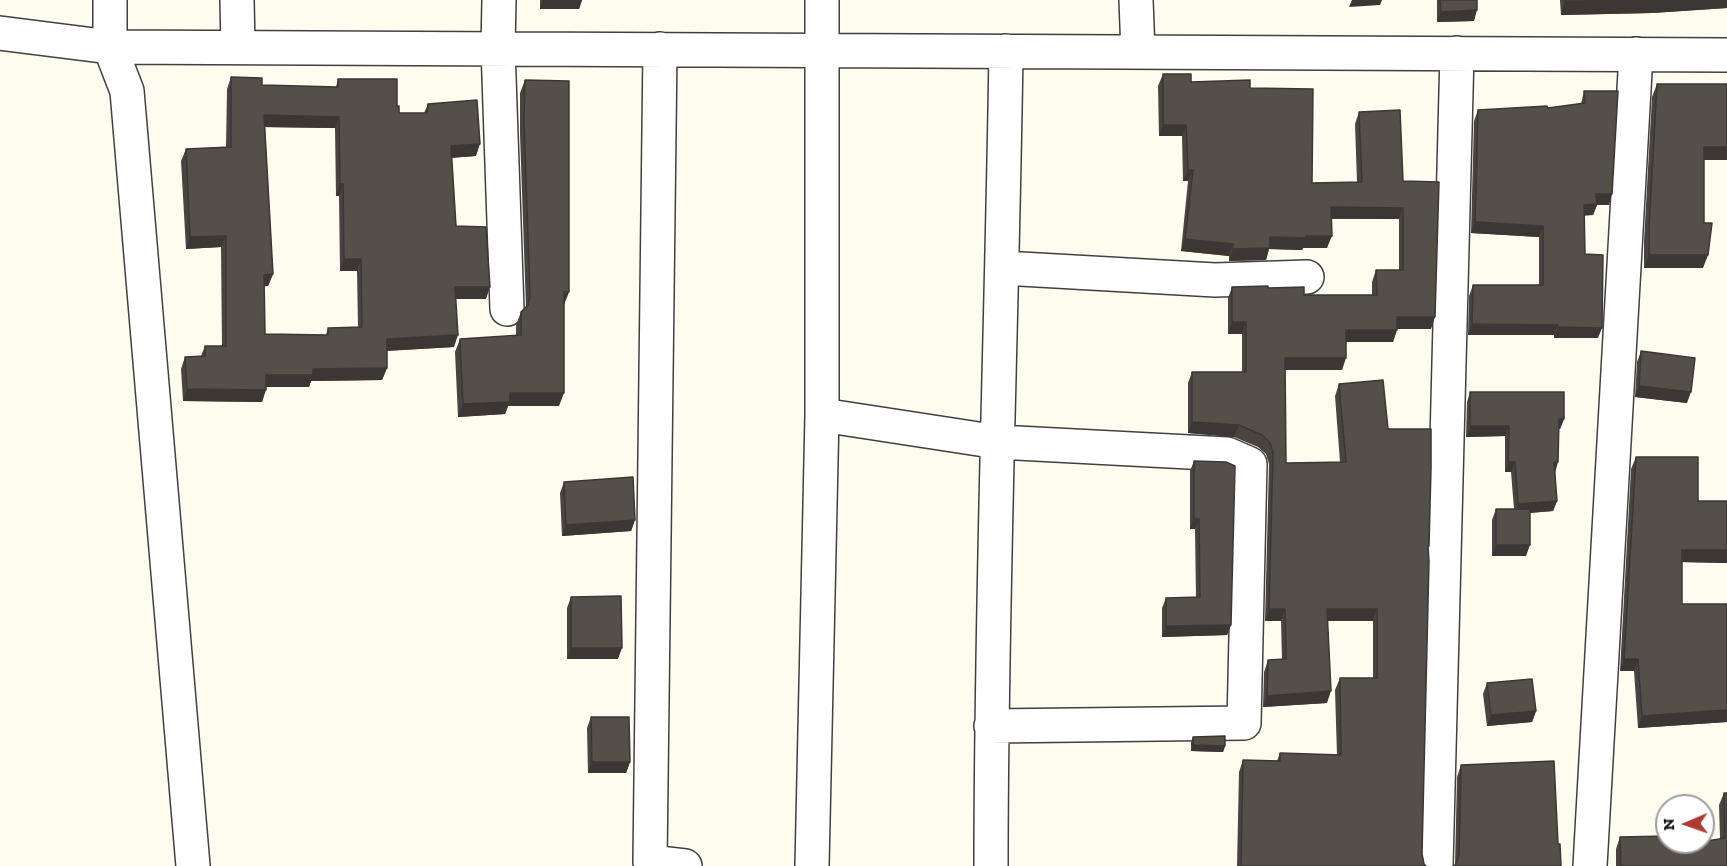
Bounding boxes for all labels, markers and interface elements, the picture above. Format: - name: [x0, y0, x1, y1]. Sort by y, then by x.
- north arrow: [1655, 794, 1715, 854]
- text: N: [1659, 818, 1678, 831]

